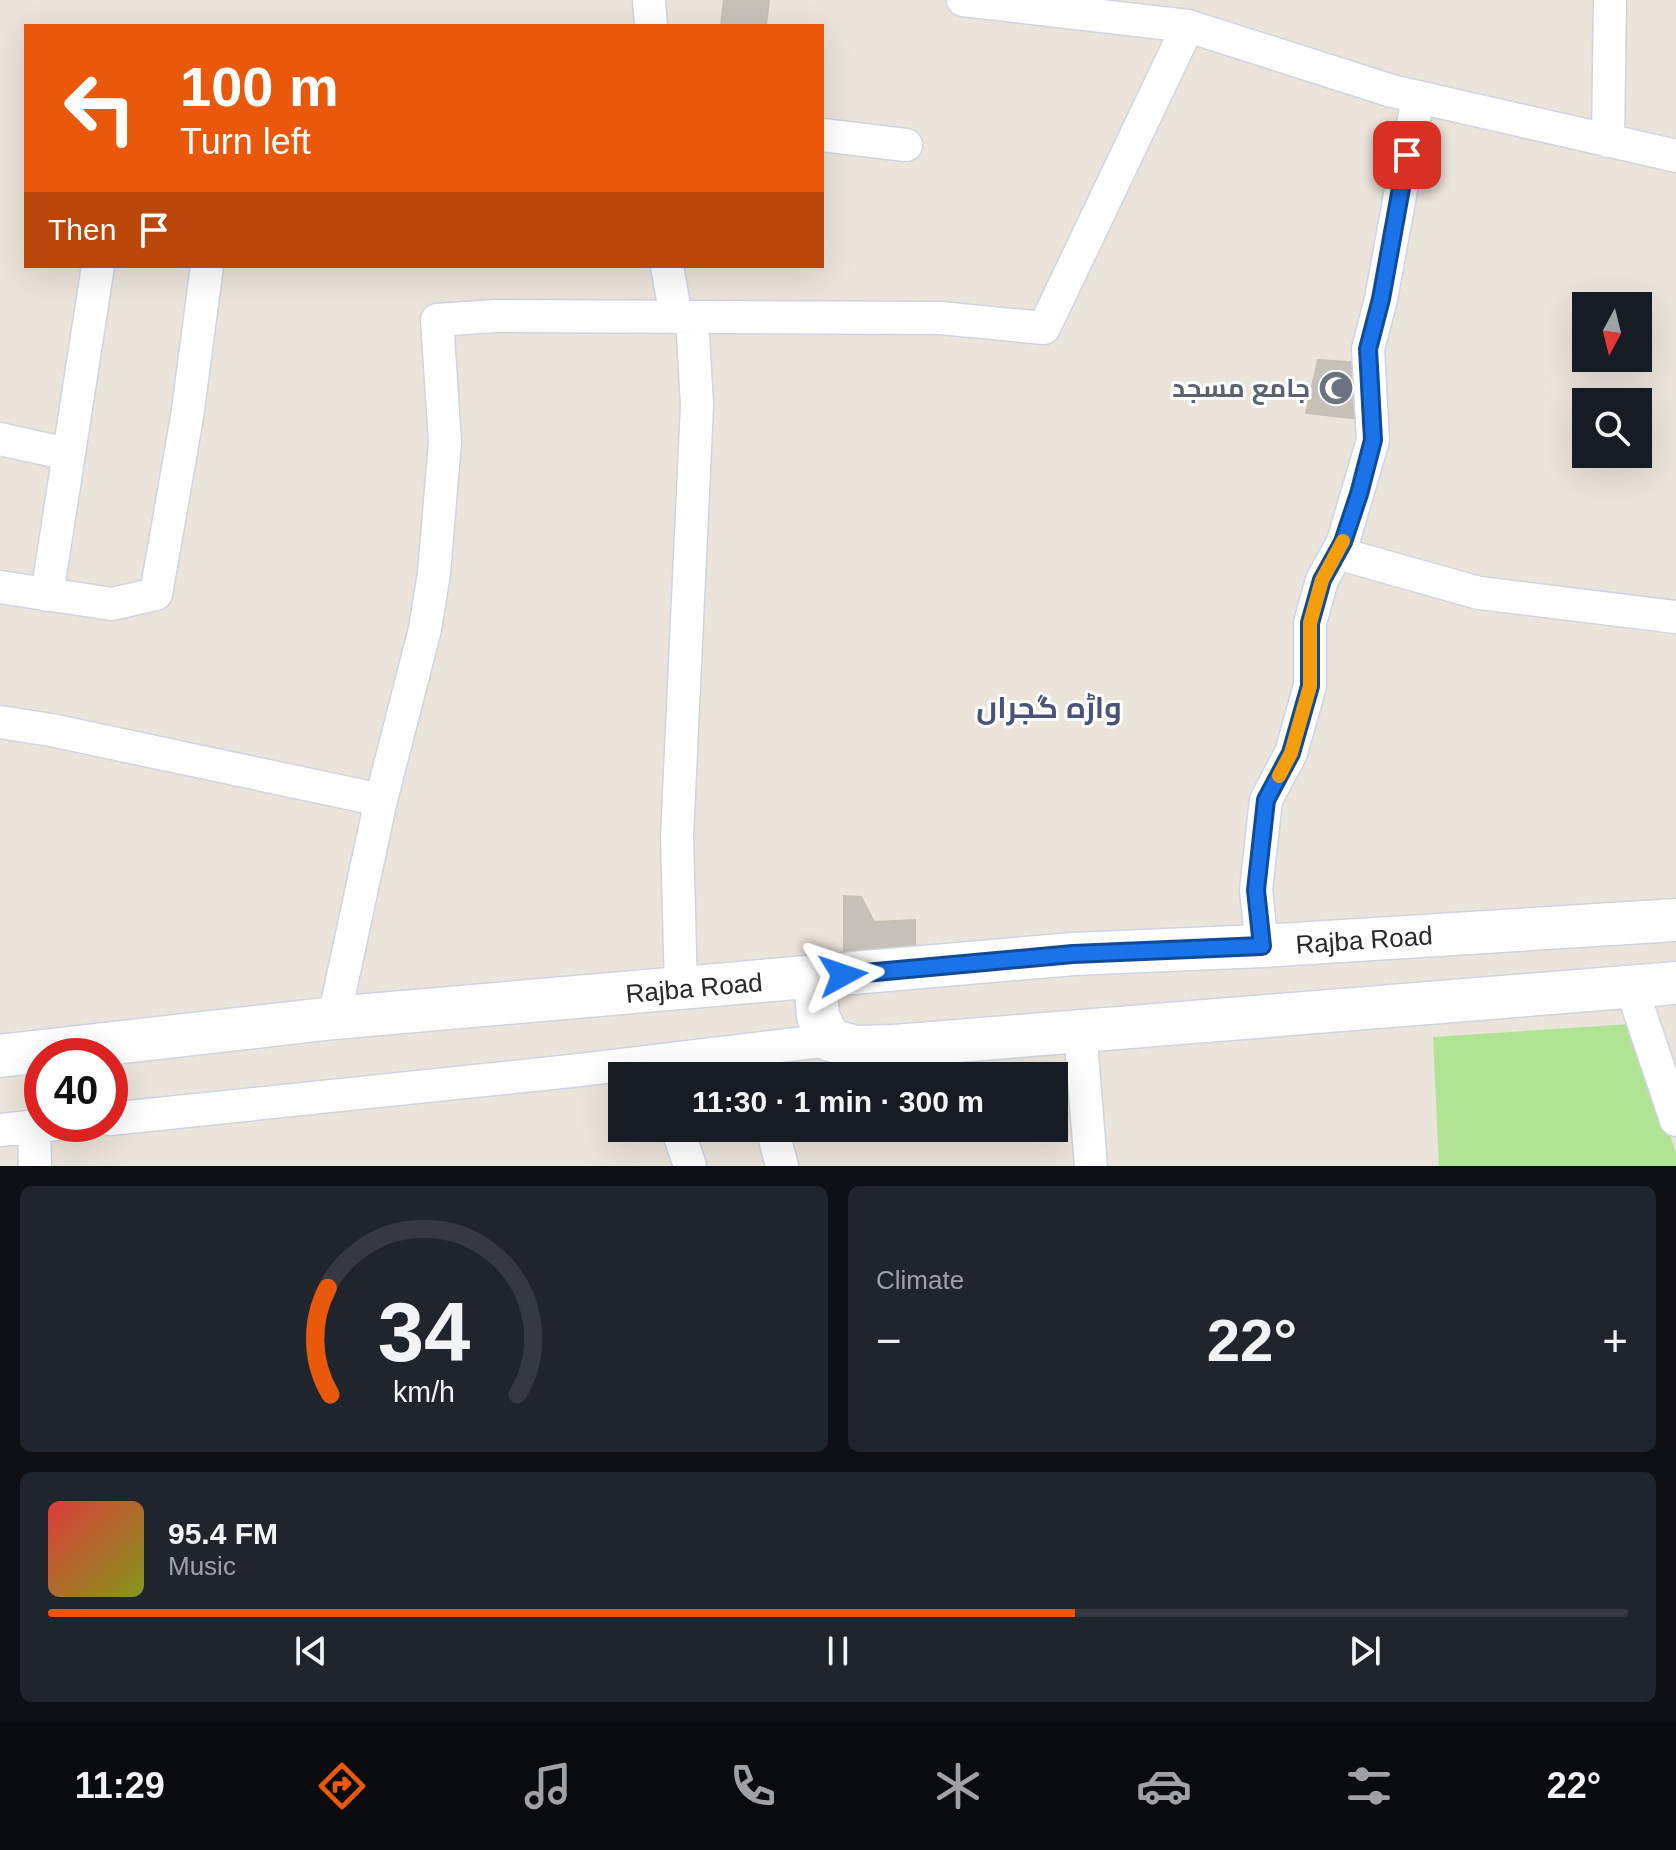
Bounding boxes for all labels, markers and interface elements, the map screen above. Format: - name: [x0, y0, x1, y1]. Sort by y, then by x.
- text: 100 m: [180, 55, 339, 118]
- icon: left: [48, 56, 152, 160]
- text: Turn left: [180, 121, 311, 162]
- pin: [1373, 121, 1441, 189]
- icon: arrive: [1385, 133, 1429, 177]
- icon: arrive: [132, 208, 176, 252]
- text: Then: [48, 213, 116, 246]
- north arrow: [1572, 292, 1652, 372]
- map controls: [1572, 292, 1652, 468]
- mosque icon: جامع مسجد: [1317, 369, 1355, 407]
- place label: جامع مسجد: [1172, 373, 1310, 405]
- button: search: [1572, 388, 1652, 468]
- district label: واڑہ گجراں: [976, 691, 1122, 726]
- street label: Rajba Road: [1294, 920, 1434, 960]
- position arrow: [801, 933, 885, 1017]
- street label: Rajba Road: [624, 967, 764, 1009]
- speed limit sign: 40: [24, 1038, 128, 1142]
- text: 11:30 · 1 min · 300 m: [692, 1085, 984, 1118]
- text: Climate: [876, 1265, 964, 1295]
- text: 34: [378, 1286, 470, 1379]
- text: 22°: [1207, 1307, 1297, 1374]
- text: −: [876, 1316, 902, 1365]
- text: +: [1602, 1316, 1628, 1365]
- text: km/h: [393, 1376, 455, 1408]
- text: 95.4 FM: [168, 1517, 278, 1550]
- text: Music: [168, 1551, 236, 1581]
- icon: previous: [289, 1629, 333, 1673]
- icon: pause: [816, 1629, 860, 1673]
- icon: next: [1343, 1629, 1387, 1673]
- icon: directions: [314, 1758, 370, 1814]
- icon: music: [520, 1758, 576, 1814]
- icon: phone: [725, 1758, 781, 1814]
- icon: climate: [930, 1758, 986, 1814]
- icon: car: [1136, 1758, 1192, 1814]
- icon: filters: [1341, 1758, 1397, 1814]
- text: 11:29: [75, 1765, 165, 1806]
- text: 22°: [1547, 1765, 1601, 1806]

